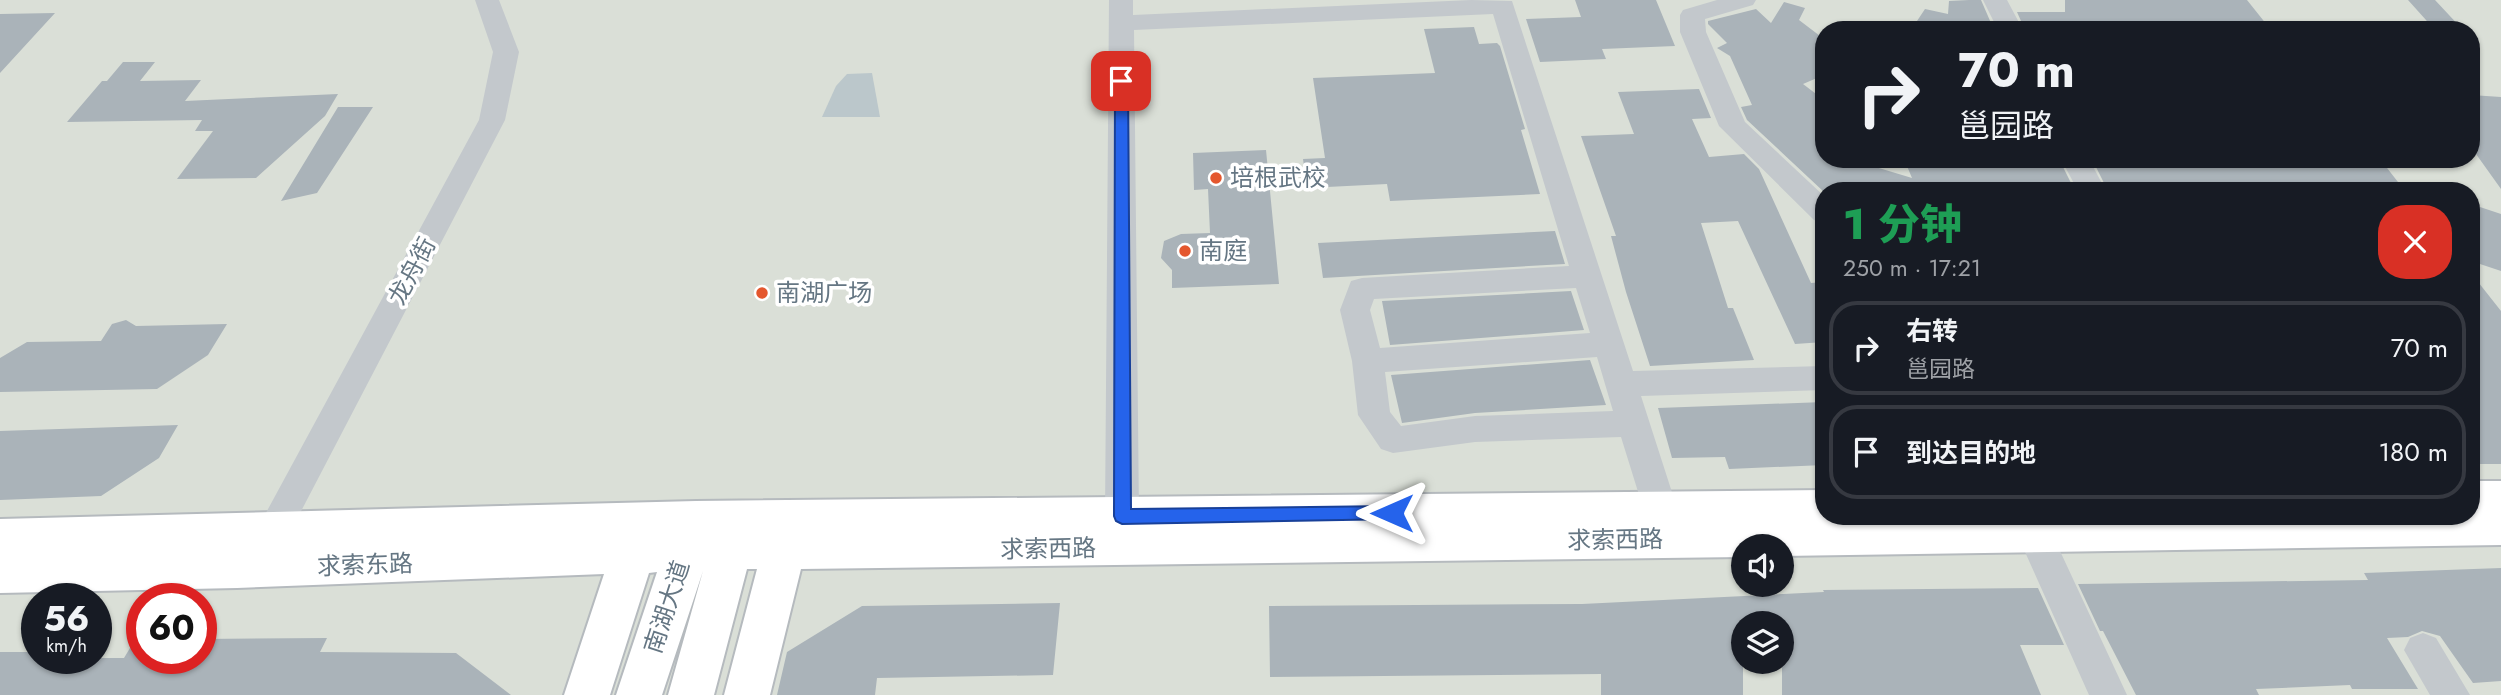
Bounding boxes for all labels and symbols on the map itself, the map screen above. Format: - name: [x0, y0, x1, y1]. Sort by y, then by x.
- pin: [1091, 51, 1151, 111]
- place label: 培根武校: [1230, 160, 1326, 195]
- marker: 培根武校: [1208, 170, 1224, 186]
- street label: 龙舟街: [379, 231, 444, 311]
- place label: 南庭: [1199, 233, 1247, 268]
- marker: 南庭: [1177, 243, 1193, 259]
- place label: 南湖广场: [776, 275, 872, 310]
- marker: 南湖广场: [754, 285, 770, 301]
- position arrow: [1355, 476, 1429, 550]
- street label: 求索西路: [1567, 521, 1663, 558]
- street label: 求索西路: [1000, 530, 1096, 567]
- street label: 求索东路: [316, 545, 414, 584]
- street label: 南湖大道: [635, 556, 698, 658]
- speed limit sign: 60: [126, 583, 217, 674]

